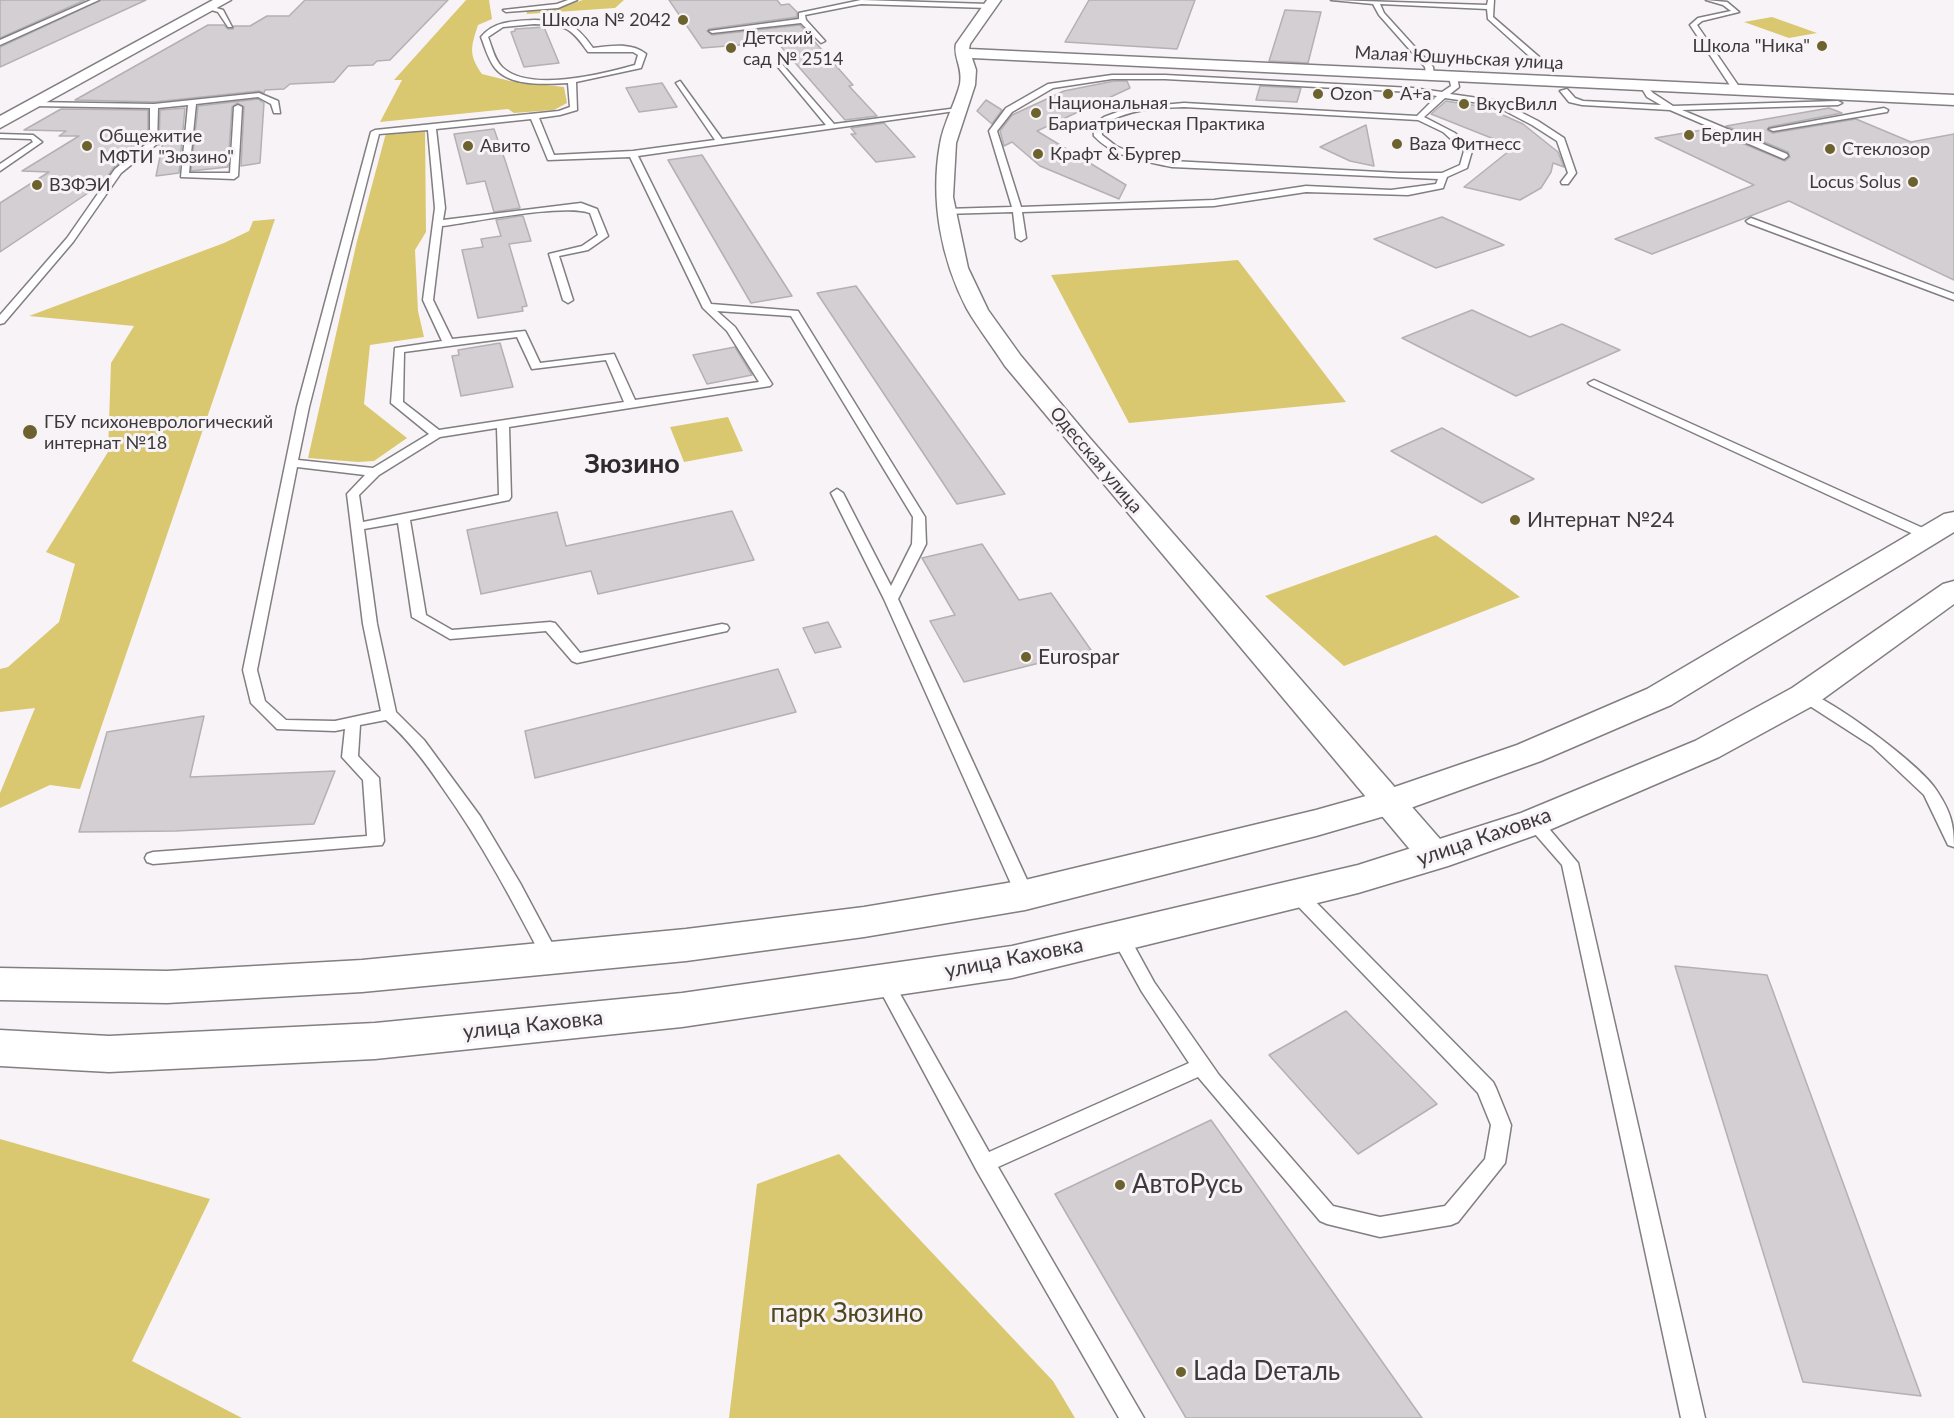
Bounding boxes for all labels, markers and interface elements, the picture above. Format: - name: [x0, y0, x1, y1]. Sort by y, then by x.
- place label: Школа № 2042: [542, 9, 671, 31]
- marker: Школа № 2042: [676, 13, 690, 27]
- place label: Детский сад № 2514: [743, 27, 843, 70]
- place label: Школа "Ника": [1692, 35, 1810, 57]
- marker: Школа "Ника": [1815, 39, 1829, 53]
- marker: Детский сад № 2514: [724, 41, 738, 55]
- street label: Малая Юшуньская улица: [1354, 42, 1564, 74]
- place label: Ozon: [1330, 83, 1372, 105]
- place label: А+а: [1400, 83, 1432, 105]
- marker: Ozon: [1311, 87, 1325, 101]
- marker: А+а: [1381, 87, 1395, 101]
- place label: Национальная Бариатрическая Практика: [1048, 92, 1265, 134]
- place label: ВкусВилл: [1476, 93, 1557, 115]
- marker: ВкусВилл: [1457, 97, 1471, 111]
- marker: Национальная Бариатрическая Практика: [1029, 106, 1043, 120]
- place label: Берлин: [1701, 124, 1762, 146]
- place label: Общежитие МФТИ "Зюзино": [99, 125, 234, 168]
- marker: Берлин: [1682, 128, 1696, 142]
- place label: Baza Фитнесс: [1409, 133, 1521, 155]
- place label: Авито: [480, 135, 530, 157]
- marker: Baza Фитнесс: [1390, 137, 1404, 151]
- place label: Стеклозор: [1842, 138, 1930, 160]
- marker: Общежитие МФТИ "Зюзино": [80, 139, 94, 153]
- marker: Авито: [461, 139, 475, 153]
- marker: Стеклозор: [1823, 142, 1837, 156]
- place label: Крафт & Бургер: [1050, 143, 1181, 165]
- marker: Крафт & Бургер: [1031, 147, 1045, 161]
- place label: Locus Solus: [1809, 171, 1901, 193]
- place label: ВЗФЭИ: [49, 174, 111, 196]
- marker: Locus Solus: [1906, 175, 1920, 189]
- marker: ВЗФЭИ: [30, 178, 44, 192]
- street label: Одесская улица: [1045, 402, 1147, 518]
- place label: ГБУ психоневрологический интернат №18: [44, 411, 273, 454]
- marker: ГБУ психоневрологический интернат №18: [21, 423, 39, 441]
- district label: Зюзино: [584, 448, 680, 480]
- place label: Интернат №24: [1527, 507, 1674, 533]
- marker: Интернат №24: [1508, 513, 1522, 527]
- place label: Eurospar: [1038, 644, 1119, 670]
- marker: Eurospar: [1019, 650, 1033, 664]
- street label: улица Каховка: [1413, 802, 1555, 872]
- street label: улица Каховка: [943, 932, 1085, 984]
- street label: улица Каховка: [462, 1005, 604, 1045]
- place label: АвтоРусь: [1132, 1169, 1243, 1201]
- marker: АвтоРусь: [1113, 1178, 1127, 1192]
- park label: парк Зюзино: [770, 1298, 924, 1330]
- place label: Lada Dеталь: [1193, 1356, 1340, 1388]
- marker: Lada Dеталь: [1174, 1365, 1188, 1379]

